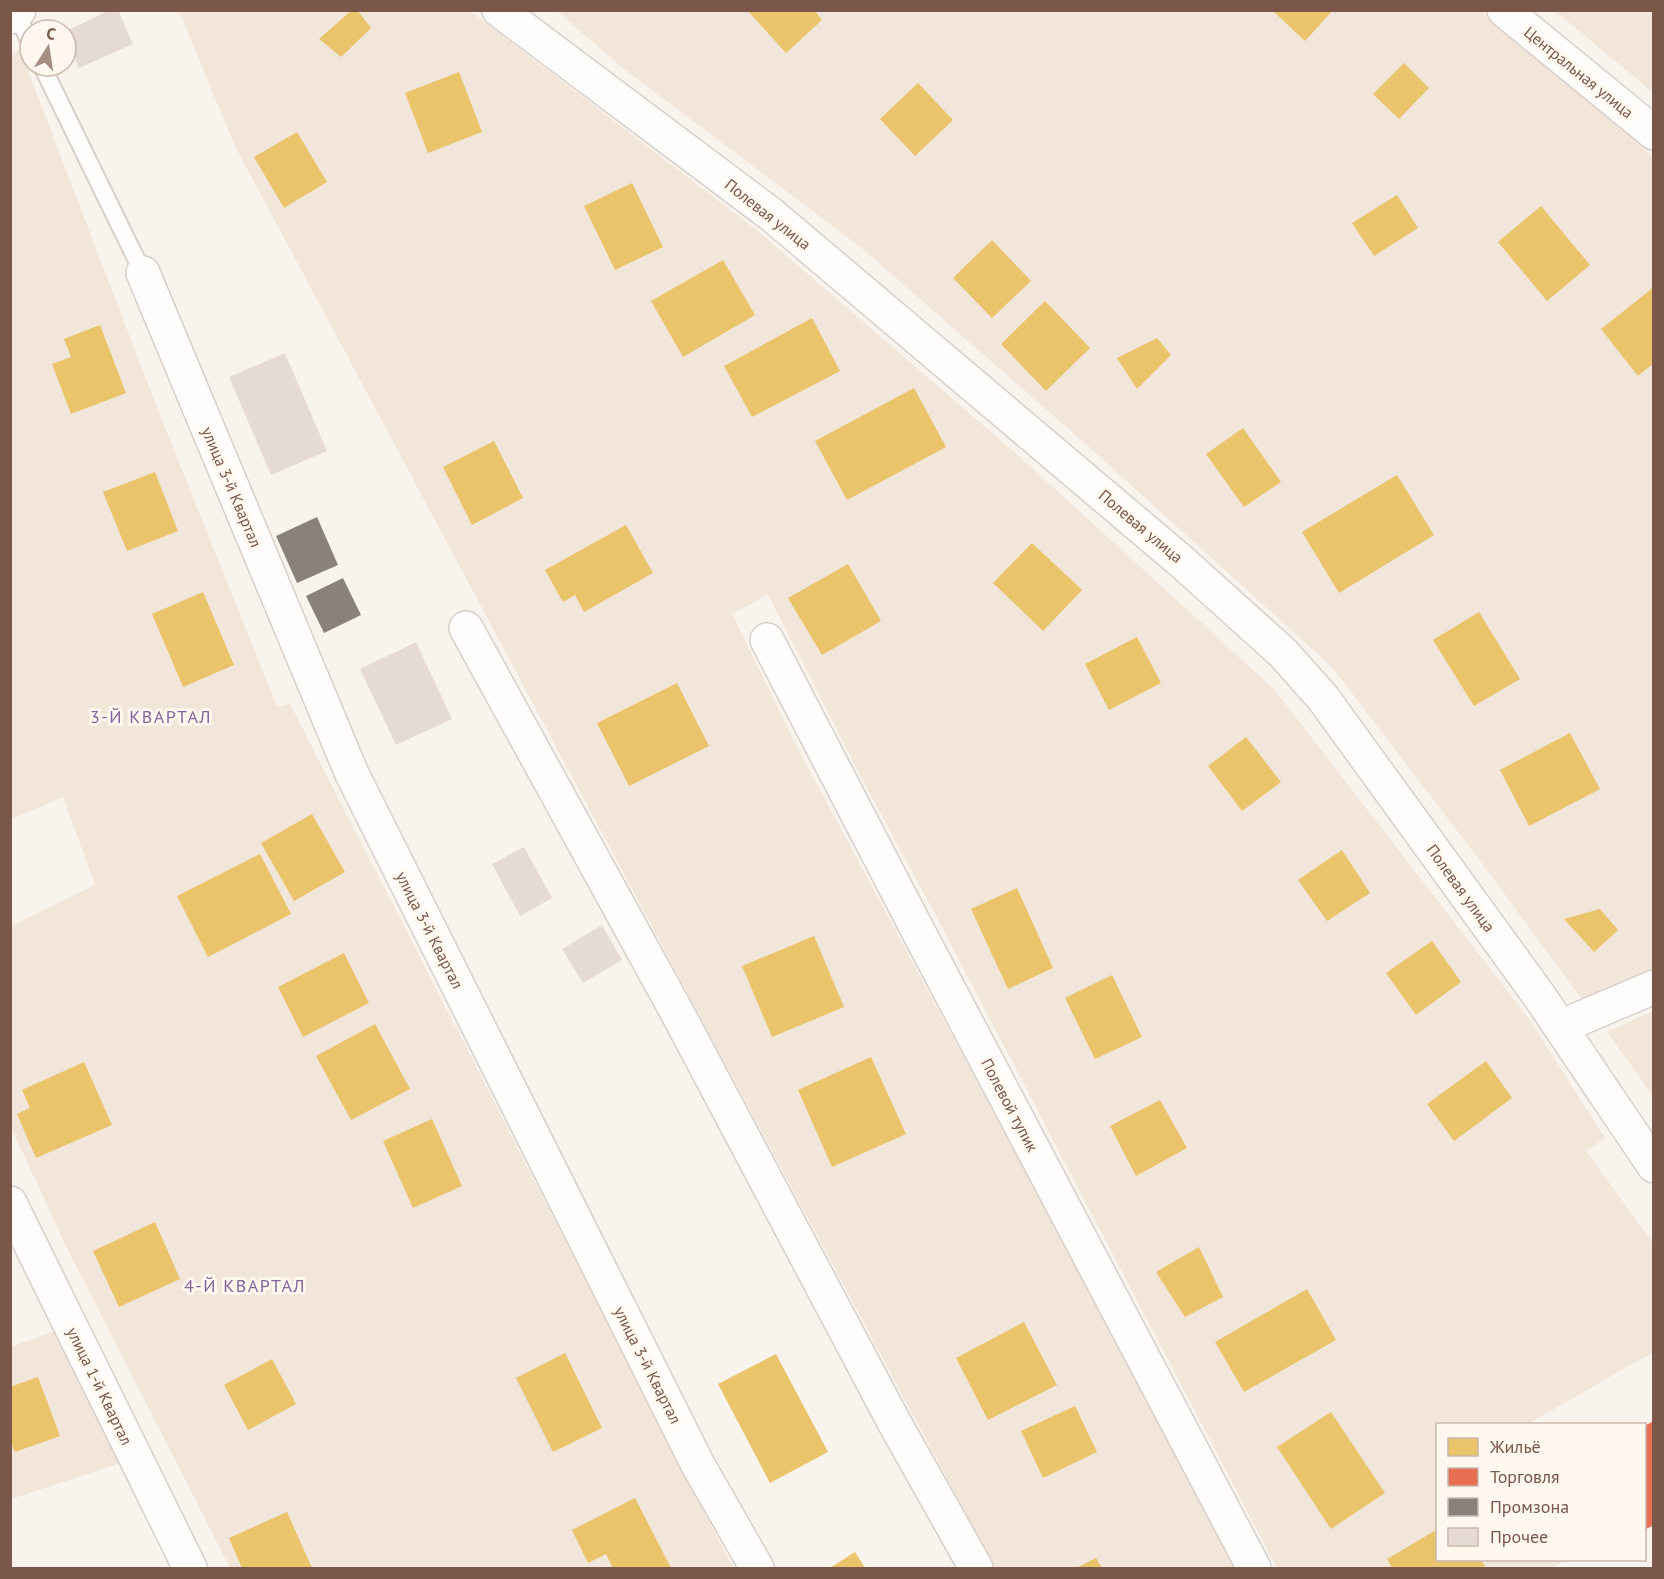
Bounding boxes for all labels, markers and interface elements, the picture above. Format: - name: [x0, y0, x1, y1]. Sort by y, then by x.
- north arrow: [18, 18, 78, 78]
- street label: Центральная улица: [1520, 22, 1638, 122]
- text: С: [45, 23, 58, 44]
- street label: Полевая улица: [721, 174, 815, 254]
- street label: улица 3-й Квартал: [198, 424, 266, 550]
- street label: Полевая улица: [1095, 485, 1187, 567]
- district label: 3-Й КВАРТАЛ: [90, 705, 212, 728]
- street label: Полевая улица: [1422, 840, 1500, 936]
- street label: улица 3-й Квартал: [392, 868, 468, 992]
- street label: Полевой тупик: [977, 1055, 1043, 1156]
- district label: 4-Й КВАРТАЛ: [184, 1274, 306, 1297]
- street label: улица 3-й Квартал: [610, 1303, 686, 1427]
- street label: улица 1-й Квартал: [63, 1324, 137, 1448]
- legend: [1436, 1423, 1646, 1561]
- text: Жильё: [1489, 1435, 1541, 1458]
- text: Торговля: [1490, 1465, 1560, 1488]
- text: Промзона: [1490, 1495, 1569, 1518]
- text: Прочее: [1490, 1525, 1548, 1548]

